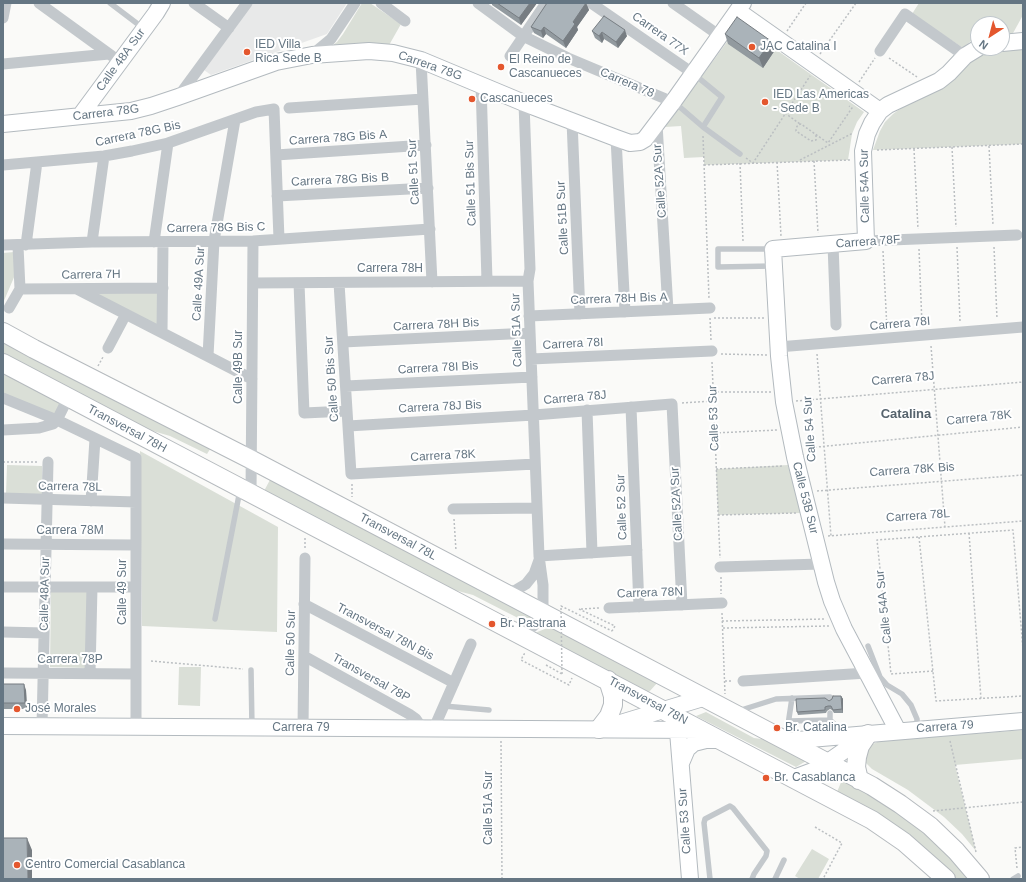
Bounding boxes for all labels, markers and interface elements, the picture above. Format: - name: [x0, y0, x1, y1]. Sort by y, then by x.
- street label: Carrera 77X: [629, 9, 691, 59]
- north arrow: [970, 16, 1010, 56]
- street label: Calle 48A Sur: [93, 26, 149, 94]
- place label: IED Villa Rica Sede B: [255, 38, 322, 66]
- text: N: [977, 38, 990, 52]
- place label: JAC Catalina I: [760, 40, 837, 54]
- marker: JAC Catalina I: [747, 42, 757, 52]
- marker: IED Villa Rica Sede B: [242, 47, 252, 57]
- street label: Carrera 78G: [396, 48, 464, 84]
- place label: El Reino de Cascanueces: [509, 53, 582, 81]
- marker: El Reino de Cascanueces: [496, 62, 506, 72]
- street label: Carrera 78: [598, 65, 656, 101]
- place label: IED Las Americas - Sede B: [773, 88, 869, 116]
- place label: Cascanueces: [480, 92, 553, 106]
- marker: Cascanueces: [467, 94, 477, 104]
- marker: IED Las Americas - Sede B: [760, 97, 770, 107]
- street label: Carrera 78G: [72, 102, 140, 124]
- street label: Carrera 78G Bis: [94, 118, 182, 150]
- street label: Carrera 78G Bis A: [289, 127, 387, 149]
- street label: Calle 51 Sur: [405, 139, 423, 205]
- street label: Calle 51 Bis Sur: [462, 140, 480, 226]
- street label: Calle 52A Sur: [650, 144, 670, 218]
- street label: Calle 54A Sur: [857, 149, 873, 223]
- street label: Carrera 78G Bis B: [291, 170, 389, 190]
- street label: Calle 51B Sur: [554, 181, 572, 255]
- street label: Carrera 78G Bis C: [167, 220, 265, 236]
- street label: Carrera 78F: [835, 233, 901, 251]
- street label: Calle 49A Sur: [190, 247, 208, 321]
- street label: Carrera 78H: [357, 262, 423, 276]
- street label: Carrera 7H: [61, 267, 121, 283]
- street label: Carrera 78H Bis A: [570, 290, 668, 308]
- street label: Calle 51A Sur: [509, 293, 525, 367]
- street label: Carrera 78I: [869, 314, 931, 334]
- street label: Carrera 78H Bis: [393, 316, 479, 334]
- street label: Calle 49B Sur: [232, 330, 246, 404]
- street label: Carrera 78I: [542, 335, 604, 353]
- street label: Calle 50 Bis Sur: [322, 336, 342, 422]
- street label: Carrera 78I Bis: [397, 359, 479, 377]
- street label: Carrera 78J: [871, 369, 935, 389]
- street label: Calle 53 Sur: [706, 385, 722, 451]
- street label: Carrera 78J: [543, 388, 607, 408]
- street label: Calle 54 Sur: [801, 396, 819, 462]
- street label: Carrera 78J Bis: [398, 398, 482, 416]
- street label: Transversal 78H: [85, 402, 169, 456]
- district label: Catalina: [881, 406, 931, 422]
- street label: Carrera 78K: [946, 407, 1012, 429]
- street label: Carrera 78K: [410, 447, 476, 465]
- street label: Calle 53B Sur: [789, 460, 821, 536]
- street label: Carrera 78K Bis: [869, 460, 955, 480]
- street label: Calle 52A Sur: [668, 467, 686, 541]
- street label: Calle 52 Sur: [614, 474, 630, 540]
- street label: Carrera 78L: [38, 479, 102, 495]
- street label: Carrera 78L: [886, 507, 950, 525]
- street label: Transversal 78L: [357, 511, 439, 563]
- street label: Carrera 78M: [36, 524, 104, 538]
- street label: Calle 48A Sur: [37, 557, 53, 631]
- street label: Calle 49 Sur: [116, 559, 130, 625]
- street label: Calle 54A Sur: [873, 569, 895, 645]
- street label: Carrera 78N: [617, 585, 683, 601]
- street label: Transversal 78N Bis: [334, 600, 436, 664]
- street label: Calle 50 Sur: [283, 610, 299, 676]
- place label: Br. Pastrana: [500, 617, 566, 631]
- marker: Br. Pastrana: [487, 619, 497, 629]
- street label: Transversal 78P: [329, 651, 413, 705]
- street label: Carrera 78P: [37, 653, 103, 667]
- street label: Transversal 78N: [606, 674, 690, 728]
- place label: José Morales: [25, 702, 96, 716]
- marker: José Morales: [12, 704, 22, 714]
- street label: Carrera 79: [916, 718, 974, 736]
- street label: Carrera 79: [272, 721, 330, 735]
- place label: Br. Catalina: [785, 721, 847, 735]
- marker: Br. Catalina: [772, 723, 782, 733]
- street label: Calle 51A Sur: [482, 771, 496, 845]
- place label: Br. Casablanca: [774, 771, 855, 785]
- marker: Br. Casablanca: [761, 773, 771, 783]
- street label: Calle 53 Sur: [676, 788, 694, 854]
- place label: Centro Comercial Casablanca: [25, 858, 185, 872]
- marker: Centro Comercial Casablanca: [12, 860, 22, 870]

